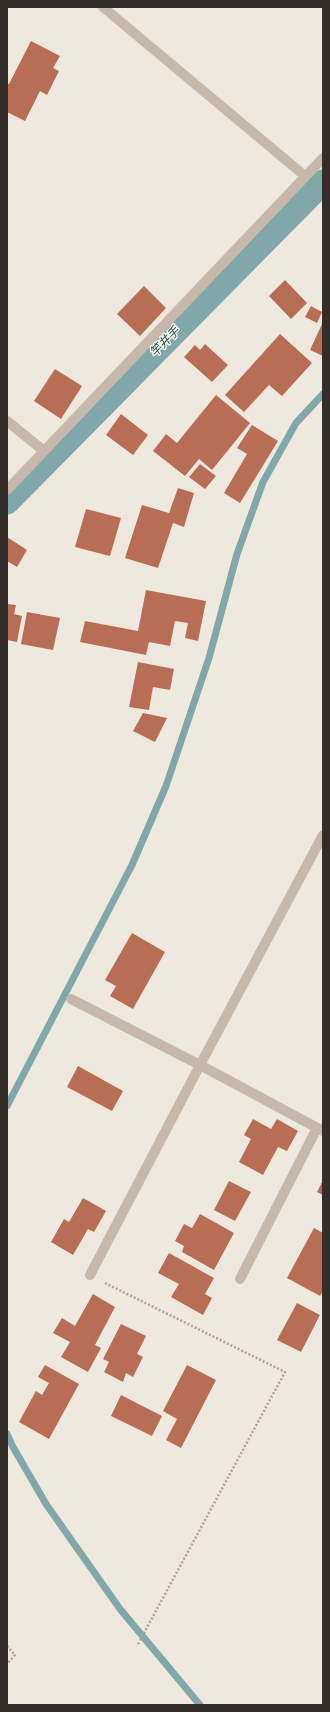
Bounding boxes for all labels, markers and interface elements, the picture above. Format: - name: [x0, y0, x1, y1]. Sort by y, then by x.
- water label: 竿井手: [147, 324, 183, 360]

